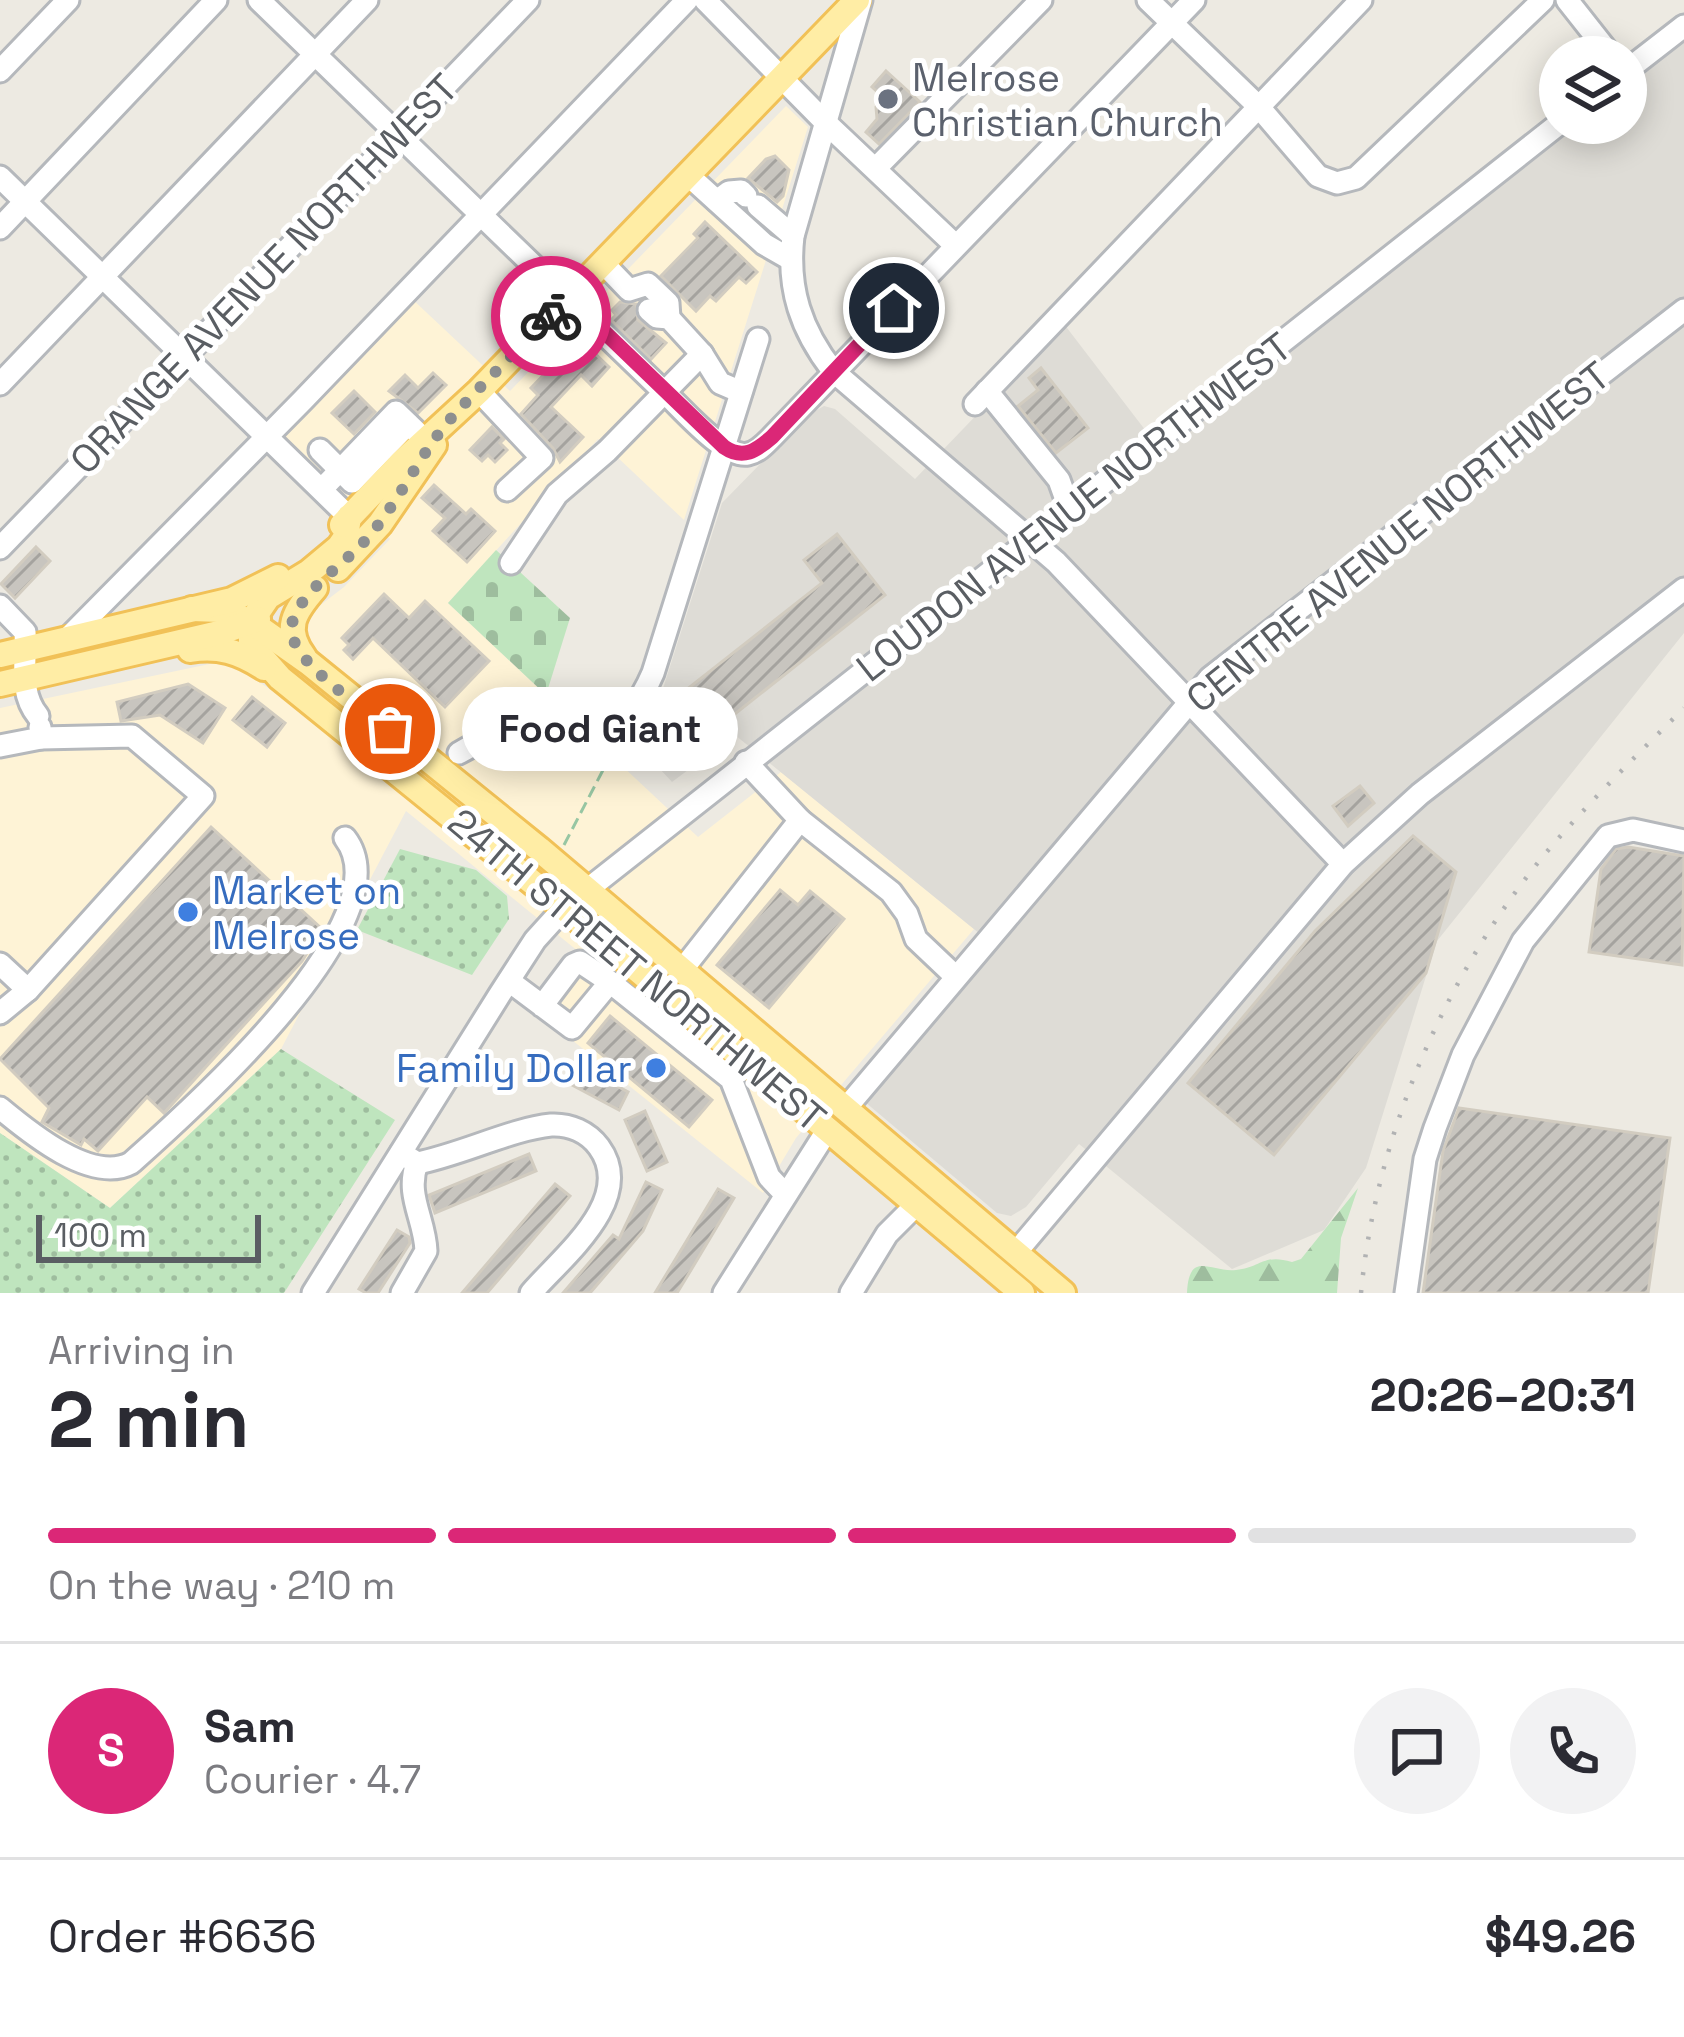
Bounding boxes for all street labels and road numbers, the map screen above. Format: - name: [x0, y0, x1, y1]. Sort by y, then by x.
- street label: ORANGE AVENUE NORTHWEST: [60, 64, 468, 484]
- street label: LOUDON AVENUE NORTHWEST: [847, 322, 1301, 692]
- street label: CENTRE AVENUE NORTHWEST: [1176, 351, 1620, 723]
- street label: 24TH STREET NORTHWEST: [438, 798, 836, 1142]

